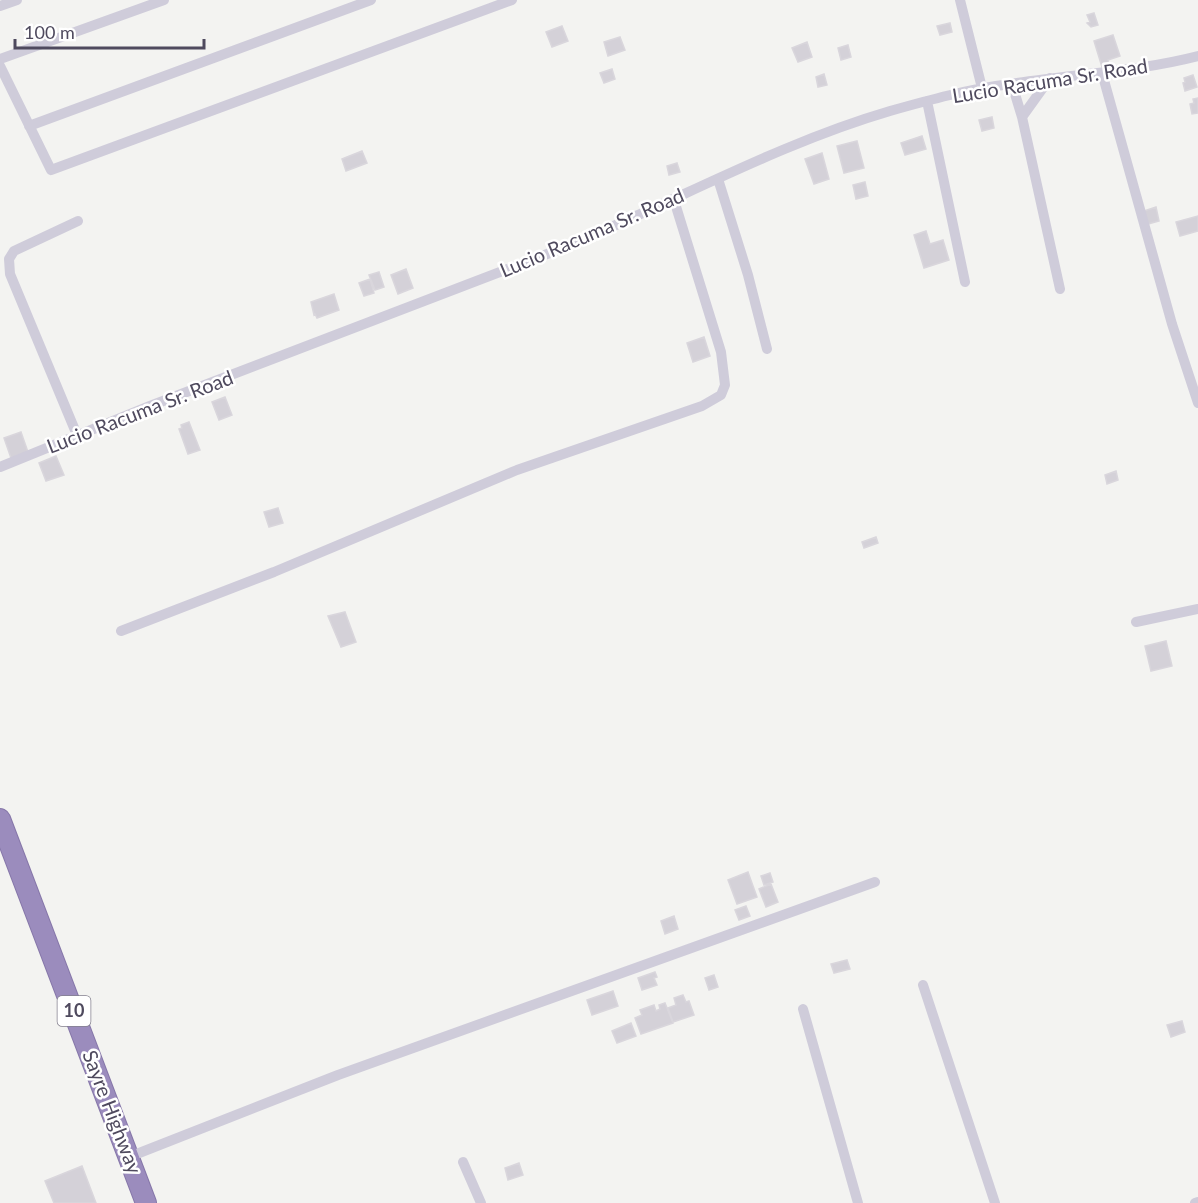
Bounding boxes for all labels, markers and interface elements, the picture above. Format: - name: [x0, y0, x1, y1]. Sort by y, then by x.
- scale bar: [15, 12, 204, 50]
- text: 100 m: [24, 21, 75, 43]
- street label: Lucio Racuma Sr. Road: [950, 53, 1149, 107]
- street label: Lucio Racuma Sr. Road: [496, 182, 687, 282]
- street label: Lucio Racuma Sr. Road: [43, 364, 236, 458]
- road number: 10: [58, 996, 90, 1026]
- street label: Sayre Highway: [78, 1047, 148, 1177]

